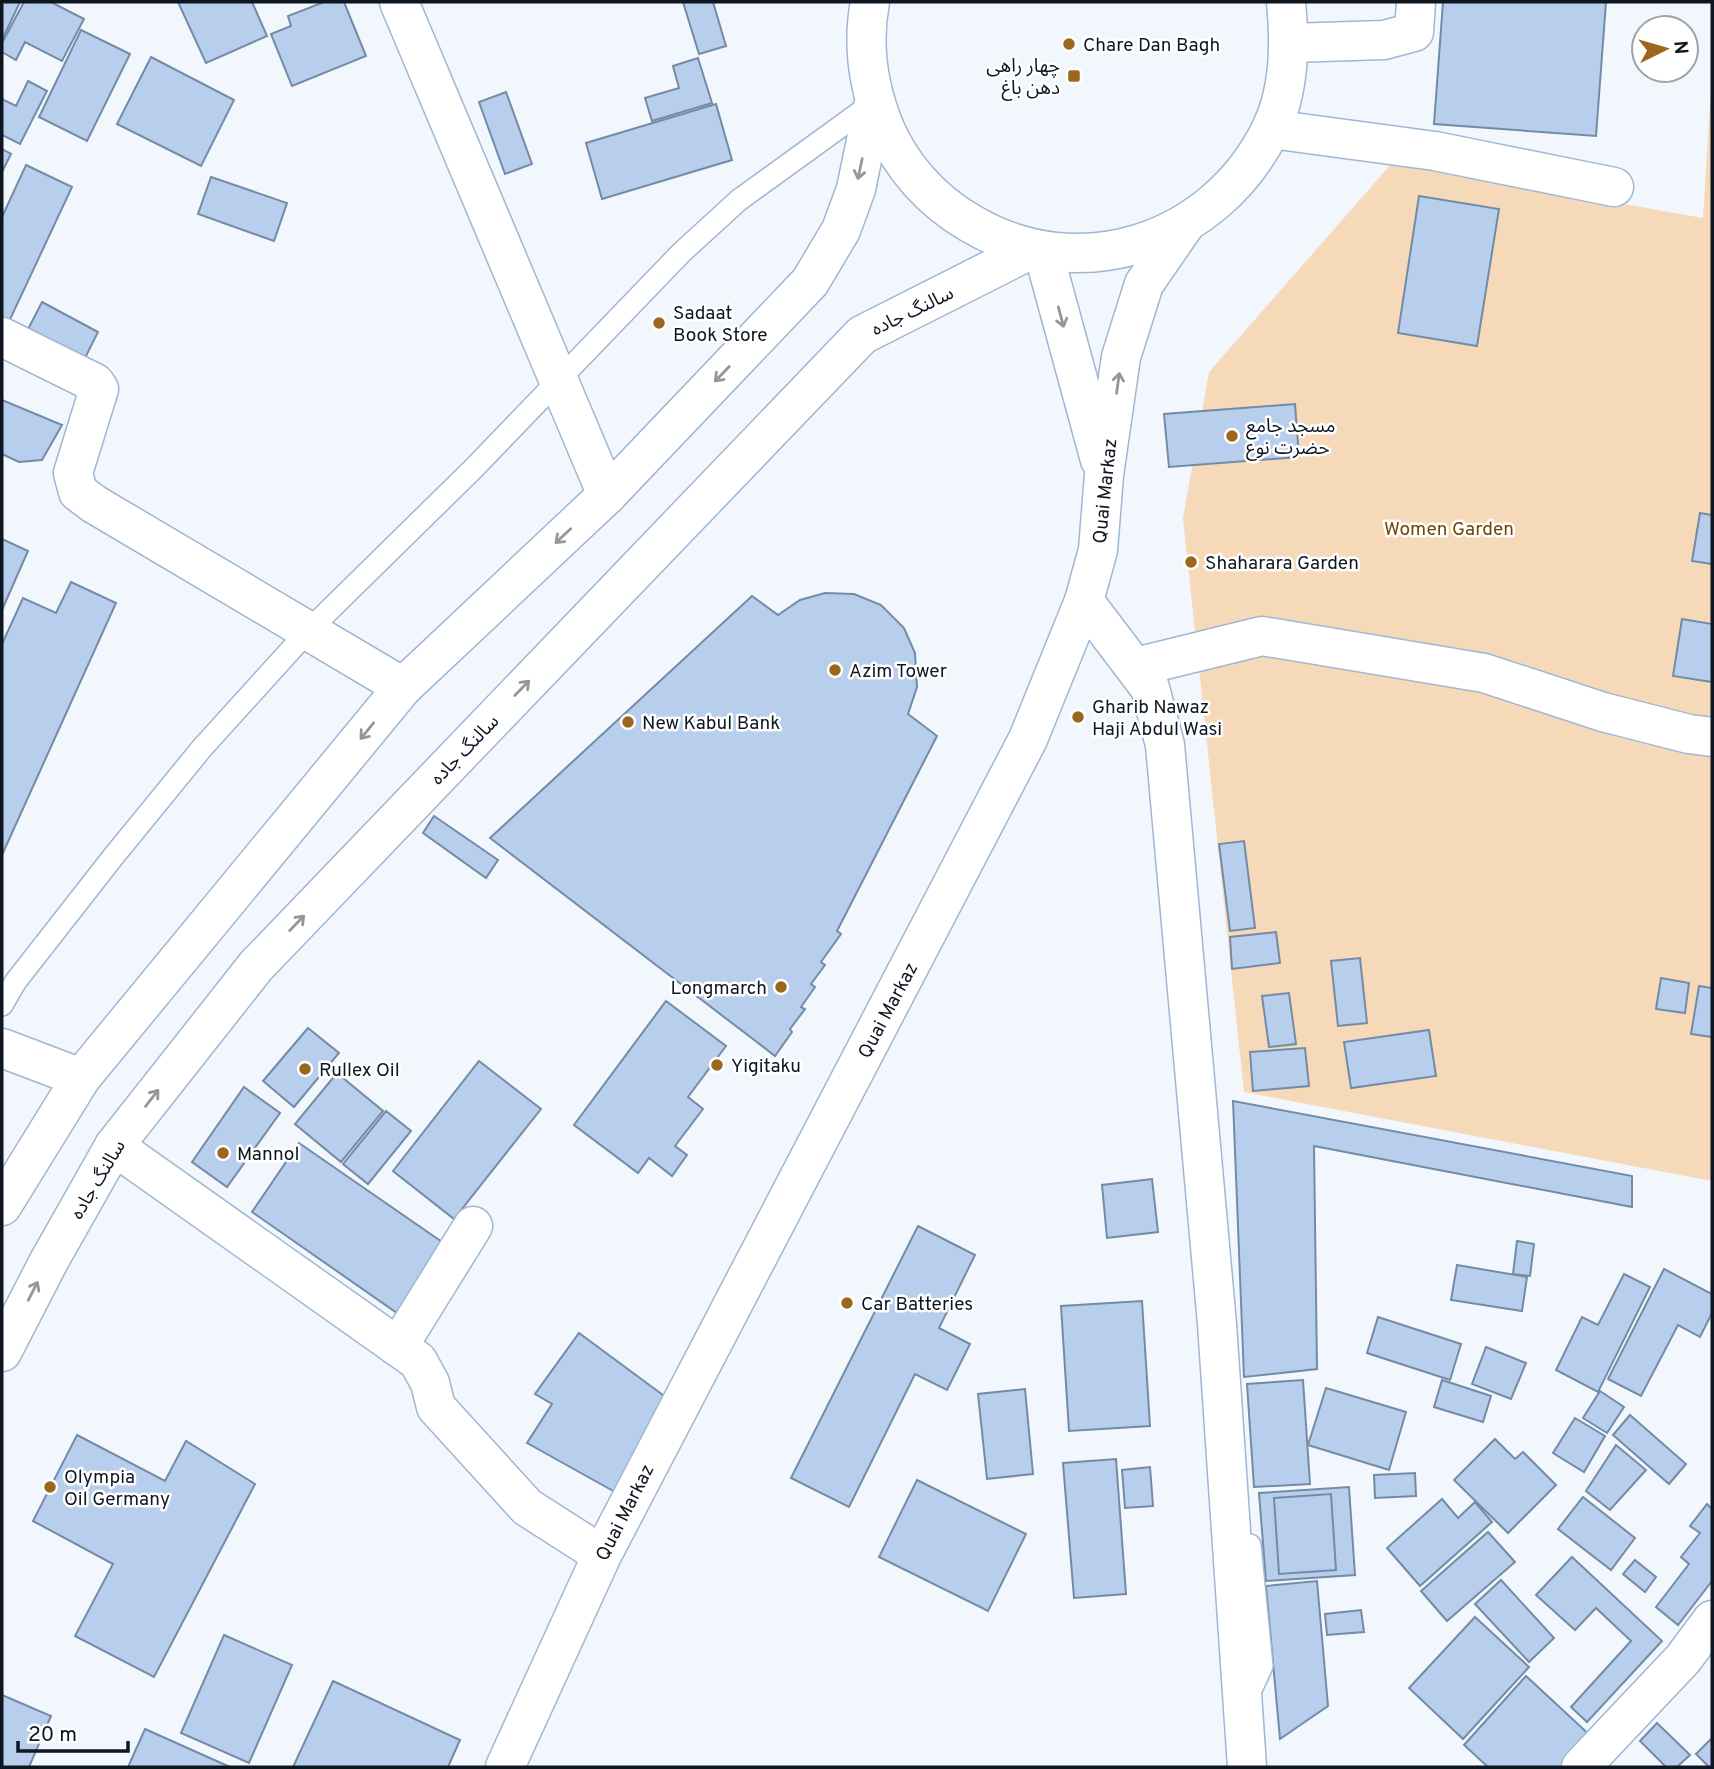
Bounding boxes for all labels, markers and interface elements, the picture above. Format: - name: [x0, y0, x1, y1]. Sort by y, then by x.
- north arrow: [1630, 14, 1700, 84]
- place label: Chare Dan Bagh: [1083, 34, 1220, 58]
- marker: Chare Dan Bagh: [1061, 36, 1077, 52]
- text: N: [1667, 40, 1692, 56]
- place label: چهار راهی دهن باغ: [986, 55, 1060, 101]
- marker: چهار راهی دهن باغ: [1066, 68, 1082, 84]
- one-way arrow: [852, 157, 866, 180]
- street label: سالنگ جاده: [868, 282, 958, 342]
- place label: Sadaat Book Store: [673, 302, 768, 348]
- one-way arrow: [1055, 305, 1068, 328]
- marker: Sadaat Book Store: [651, 315, 667, 331]
- one-way arrow: [714, 365, 731, 382]
- one-way arrow: [1111, 372, 1124, 395]
- place label: مسجد جامع حضرت نوع: [1246, 415, 1336, 461]
- marker: مسجد جامع حضرت نوع: [1224, 428, 1240, 444]
- street label: Quai Markaz: [1089, 438, 1123, 545]
- park label: Women Garden: [1384, 518, 1514, 542]
- one-way arrow: [555, 528, 572, 545]
- place label: Shaharara Garden: [1205, 552, 1359, 576]
- marker: Shaharara Garden: [1183, 554, 1199, 570]
- place label: Azim Tower: [849, 660, 948, 684]
- marker: Azim Tower: [827, 662, 843, 678]
- one-way arrow: [514, 680, 531, 697]
- place label: Gharib Nawaz Haji Abdul Wasi: [1092, 696, 1222, 742]
- marker: Gharib Nawaz Haji Abdul Wasi: [1070, 709, 1086, 725]
- street label: سالنگ جاده: [426, 710, 505, 791]
- place label: New Kabul Bank: [642, 712, 780, 736]
- marker: New Kabul Bank: [620, 714, 636, 730]
- one-way arrow: [359, 721, 375, 739]
- one-way arrow: [288, 915, 305, 932]
- street label: Quai Markaz: [853, 959, 924, 1063]
- place label: Longmarch: [671, 977, 767, 1001]
- marker: Longmarch: [773, 979, 789, 995]
- place label: Yigitaku: [731, 1055, 801, 1079]
- marker: Yigitaku: [709, 1057, 725, 1073]
- place label: Rullex Oil: [319, 1059, 400, 1083]
- marker: Rullex Oil: [297, 1061, 313, 1077]
- one-way arrow: [144, 1089, 159, 1108]
- street label: سالنگ جاده: [66, 1136, 132, 1224]
- place label: Mannol: [237, 1143, 299, 1167]
- marker: Mannol: [215, 1145, 231, 1161]
- one-way arrow: [27, 1281, 40, 1302]
- place label: Car Batteries: [861, 1293, 973, 1317]
- marker: Car Batteries: [839, 1295, 855, 1311]
- street label: Quai Markaz: [591, 1460, 660, 1565]
- place label: Olympia Oil Germany: [64, 1466, 170, 1512]
- marker: Olympia Oil Germany: [42, 1479, 58, 1495]
- scale bar: [18, 1710, 128, 1754]
- text: 20 m: [28, 1722, 77, 1749]

